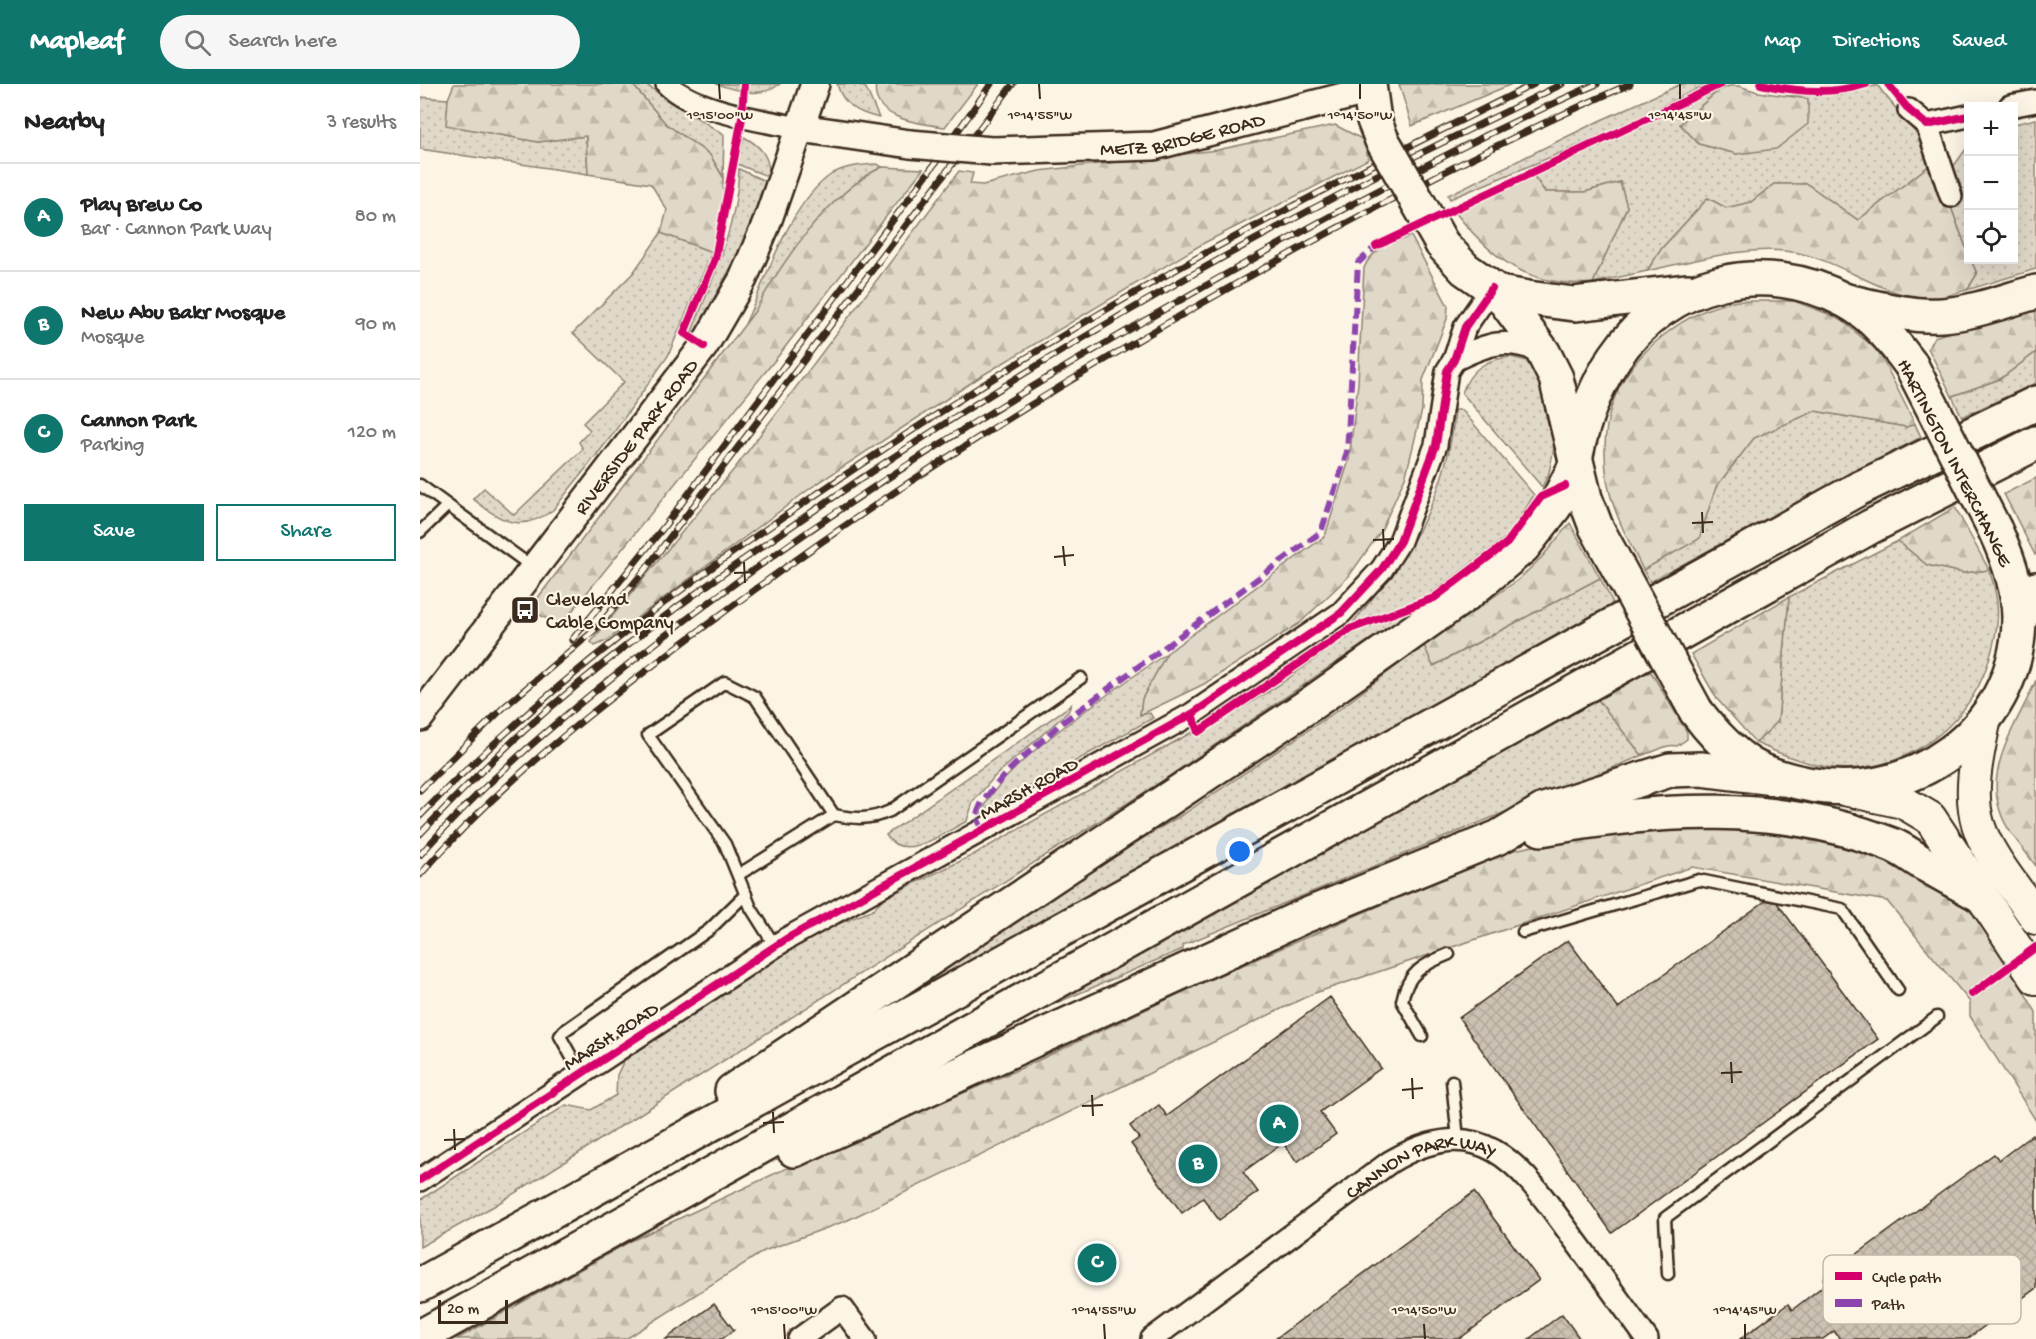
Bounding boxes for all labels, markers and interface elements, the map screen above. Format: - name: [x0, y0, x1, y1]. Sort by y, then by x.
- search box: [160, 15, 580, 69]
- text: Mapleaf: [30, 26, 124, 59]
- icon: search: [181, 26, 214, 59]
- text: Search here: [229, 29, 337, 55]
- text: Map: [1764, 30, 1801, 55]
- text: Directions: [1834, 30, 1919, 55]
- text: Saved: [1952, 30, 2006, 55]
- map controls: [1964, 102, 2018, 264]
- button: +: [1964, 102, 2018, 156]
- text: 1°15'00"W: [686, 107, 754, 125]
- text: 1°14'55"W: [1007, 107, 1073, 125]
- text: 1°14'50"W: [1326, 107, 1393, 125]
- text: 1°14'45"W: [1647, 107, 1712, 125]
- text: Nearby: [24, 108, 105, 139]
- street label: METZ BRIDGE ROAD: [1100, 109, 1269, 163]
- text: 3 results: [327, 112, 396, 135]
- button: −: [1964, 156, 2018, 210]
- text: Play Brew Co: [81, 193, 202, 219]
- text: A: [38, 206, 49, 229]
- text: 80 m: [355, 206, 396, 229]
- button: locate: [1964, 210, 2018, 264]
- text: Bar · Cannon Park Way: [81, 219, 272, 242]
- text: New Abu Bakr Mosque: [81, 301, 285, 327]
- text: B: [38, 314, 49, 337]
- text: 90 m: [356, 314, 396, 337]
- text: Mosque: [81, 327, 144, 350]
- street label: RIVERSIDE PARK ROAD: [571, 355, 705, 521]
- street label: HARTINGTON INTERCHANGE: [1890, 356, 2016, 573]
- text: Cannon Park: [81, 409, 195, 435]
- text: C: [38, 422, 49, 445]
- text: 120 m: [348, 422, 396, 445]
- text: Parking: [81, 435, 144, 458]
- button: Save: [24, 504, 204, 561]
- button: Share: [216, 504, 396, 561]
- place label: Cleveland Cable Company: [546, 590, 674, 636]
- bus stop icon: Cleveland Cable Company: [509, 594, 541, 626]
- street label: MARSH ROAD: [976, 753, 1084, 827]
- your location: [1225, 837, 1254, 866]
- street label: MARSH ROAD: [560, 998, 665, 1077]
- pin: A: [1260, 1102, 1298, 1146]
- street label: CANNON PARK WAY: [1342, 1132, 1500, 1206]
- pin: B: [1178, 1142, 1218, 1186]
- pin: C: [1078, 1240, 1116, 1286]
- legend: [1823, 1255, 2021, 1324]
- text: Cycle path: [1872, 1270, 1942, 1289]
- scale bar: [438, 1297, 508, 1324]
- text: Path: [1871, 1297, 1905, 1316]
- text: 20 m: [447, 1301, 479, 1320]
- text: 1°15'00"W: [750, 1302, 818, 1320]
- text: 1°14'55"W: [1071, 1302, 1137, 1320]
- text: 1°14'50"W: [1390, 1302, 1457, 1320]
- text: 1°14'45"W: [1712, 1302, 1777, 1320]

